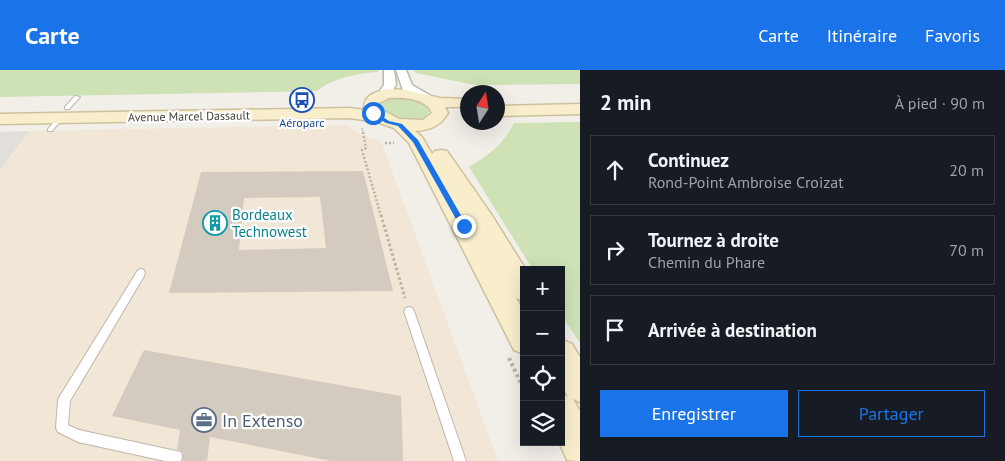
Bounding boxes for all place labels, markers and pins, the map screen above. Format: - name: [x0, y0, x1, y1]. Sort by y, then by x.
- bus stop icon: Aéroparc: [289, 87, 315, 113]
- place label: Aéroparc: [279, 115, 325, 130]
- place label: Bordeaux Technowest: [232, 205, 307, 241]
- building icon: Bordeaux Technowest: [202, 210, 228, 236]
- office icon: In Extenso: [191, 407, 217, 433]
- place label: In Extenso: [222, 409, 303, 432]

